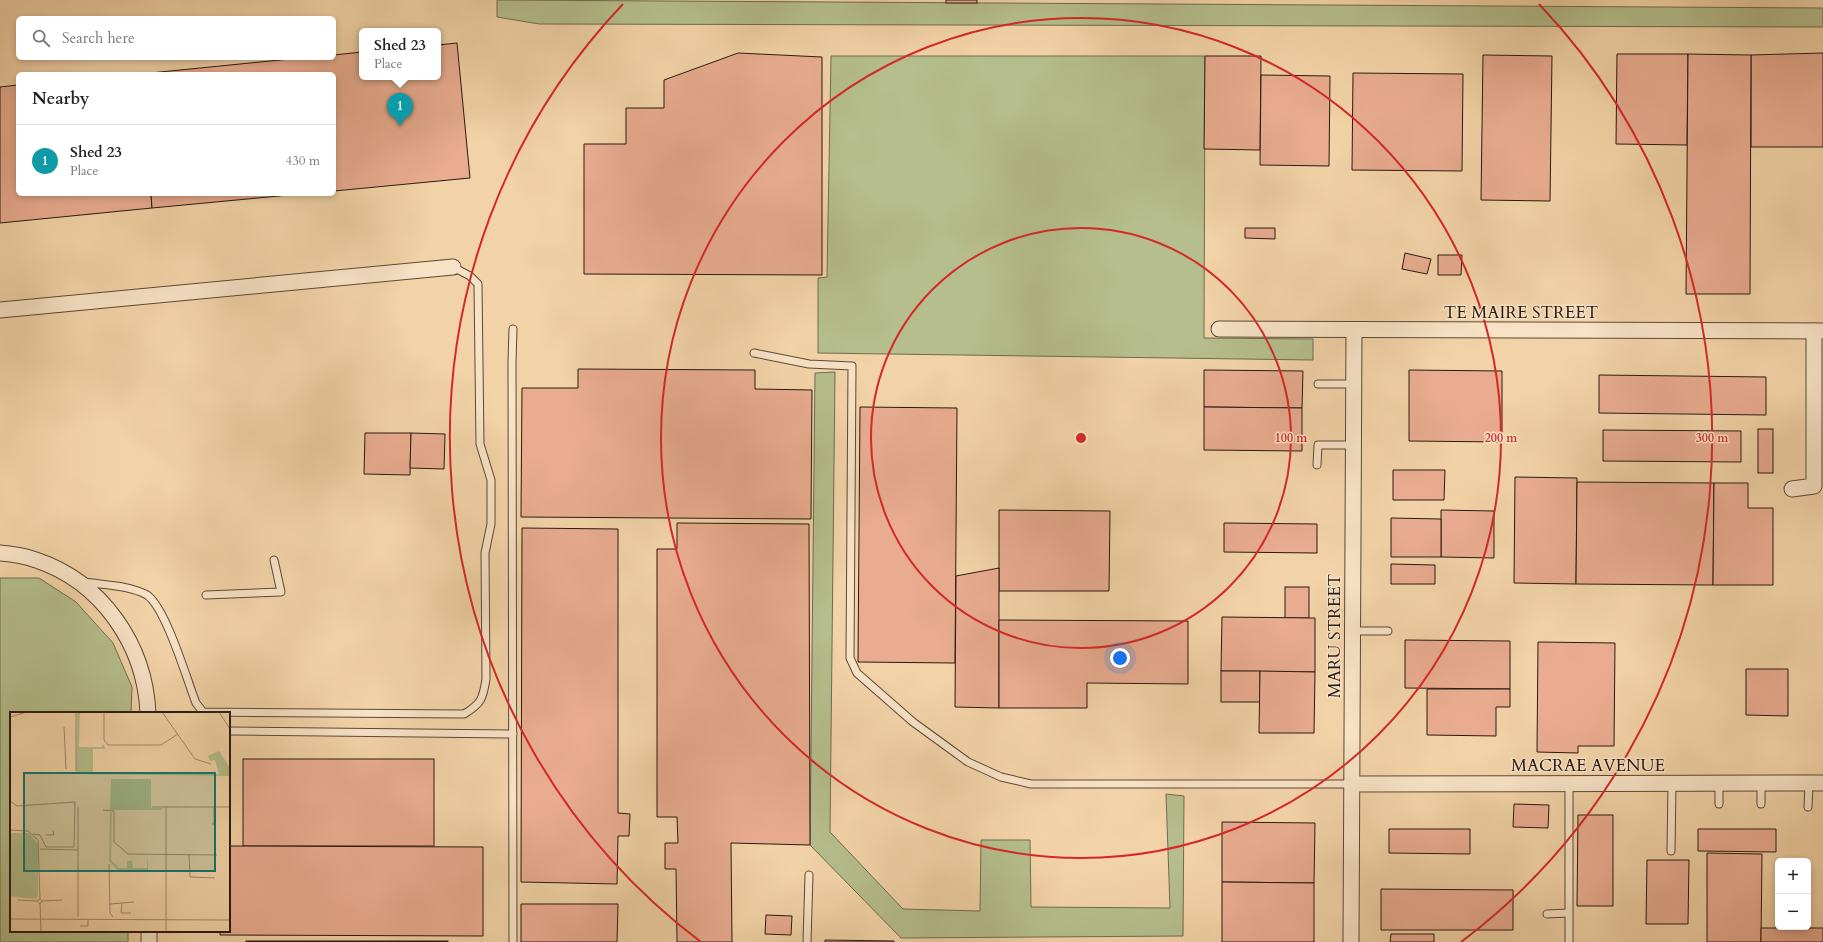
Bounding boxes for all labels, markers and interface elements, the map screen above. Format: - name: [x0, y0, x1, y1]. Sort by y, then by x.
- search box: [16, 16, 336, 60]
- icon: search: [30, 27, 52, 49]
- text: Search here: [62, 28, 135, 48]
- popup: [359, 28, 441, 80]
- text: Shed 23: [374, 35, 426, 55]
- text: Place: [374, 55, 402, 73]
- text: Nearby: [32, 87, 89, 110]
- pin: 1: [387, 93, 413, 126]
- text: Shed 23: [70, 142, 122, 162]
- text: 1: [42, 152, 48, 170]
- text: 430 m: [286, 152, 320, 170]
- text: Place: [70, 162, 98, 180]
- street label: TE MAIRE STREET: [1444, 301, 1598, 324]
- text: 100 m: [1275, 430, 1308, 446]
- text: 200 m: [1485, 430, 1518, 446]
- text: 300 m: [1696, 430, 1729, 446]
- centre of rings: [1074, 431, 1088, 445]
- street label: MARU STREET: [1323, 574, 1346, 698]
- your location: [1110, 648, 1130, 668]
- inset map: [10, 712, 230, 932]
- street label: MACRAE AVENUE: [1511, 754, 1665, 777]
- map controls: [1775, 858, 1811, 930]
- button: +: [1775, 858, 1811, 894]
- button: −: [1775, 894, 1811, 930]

